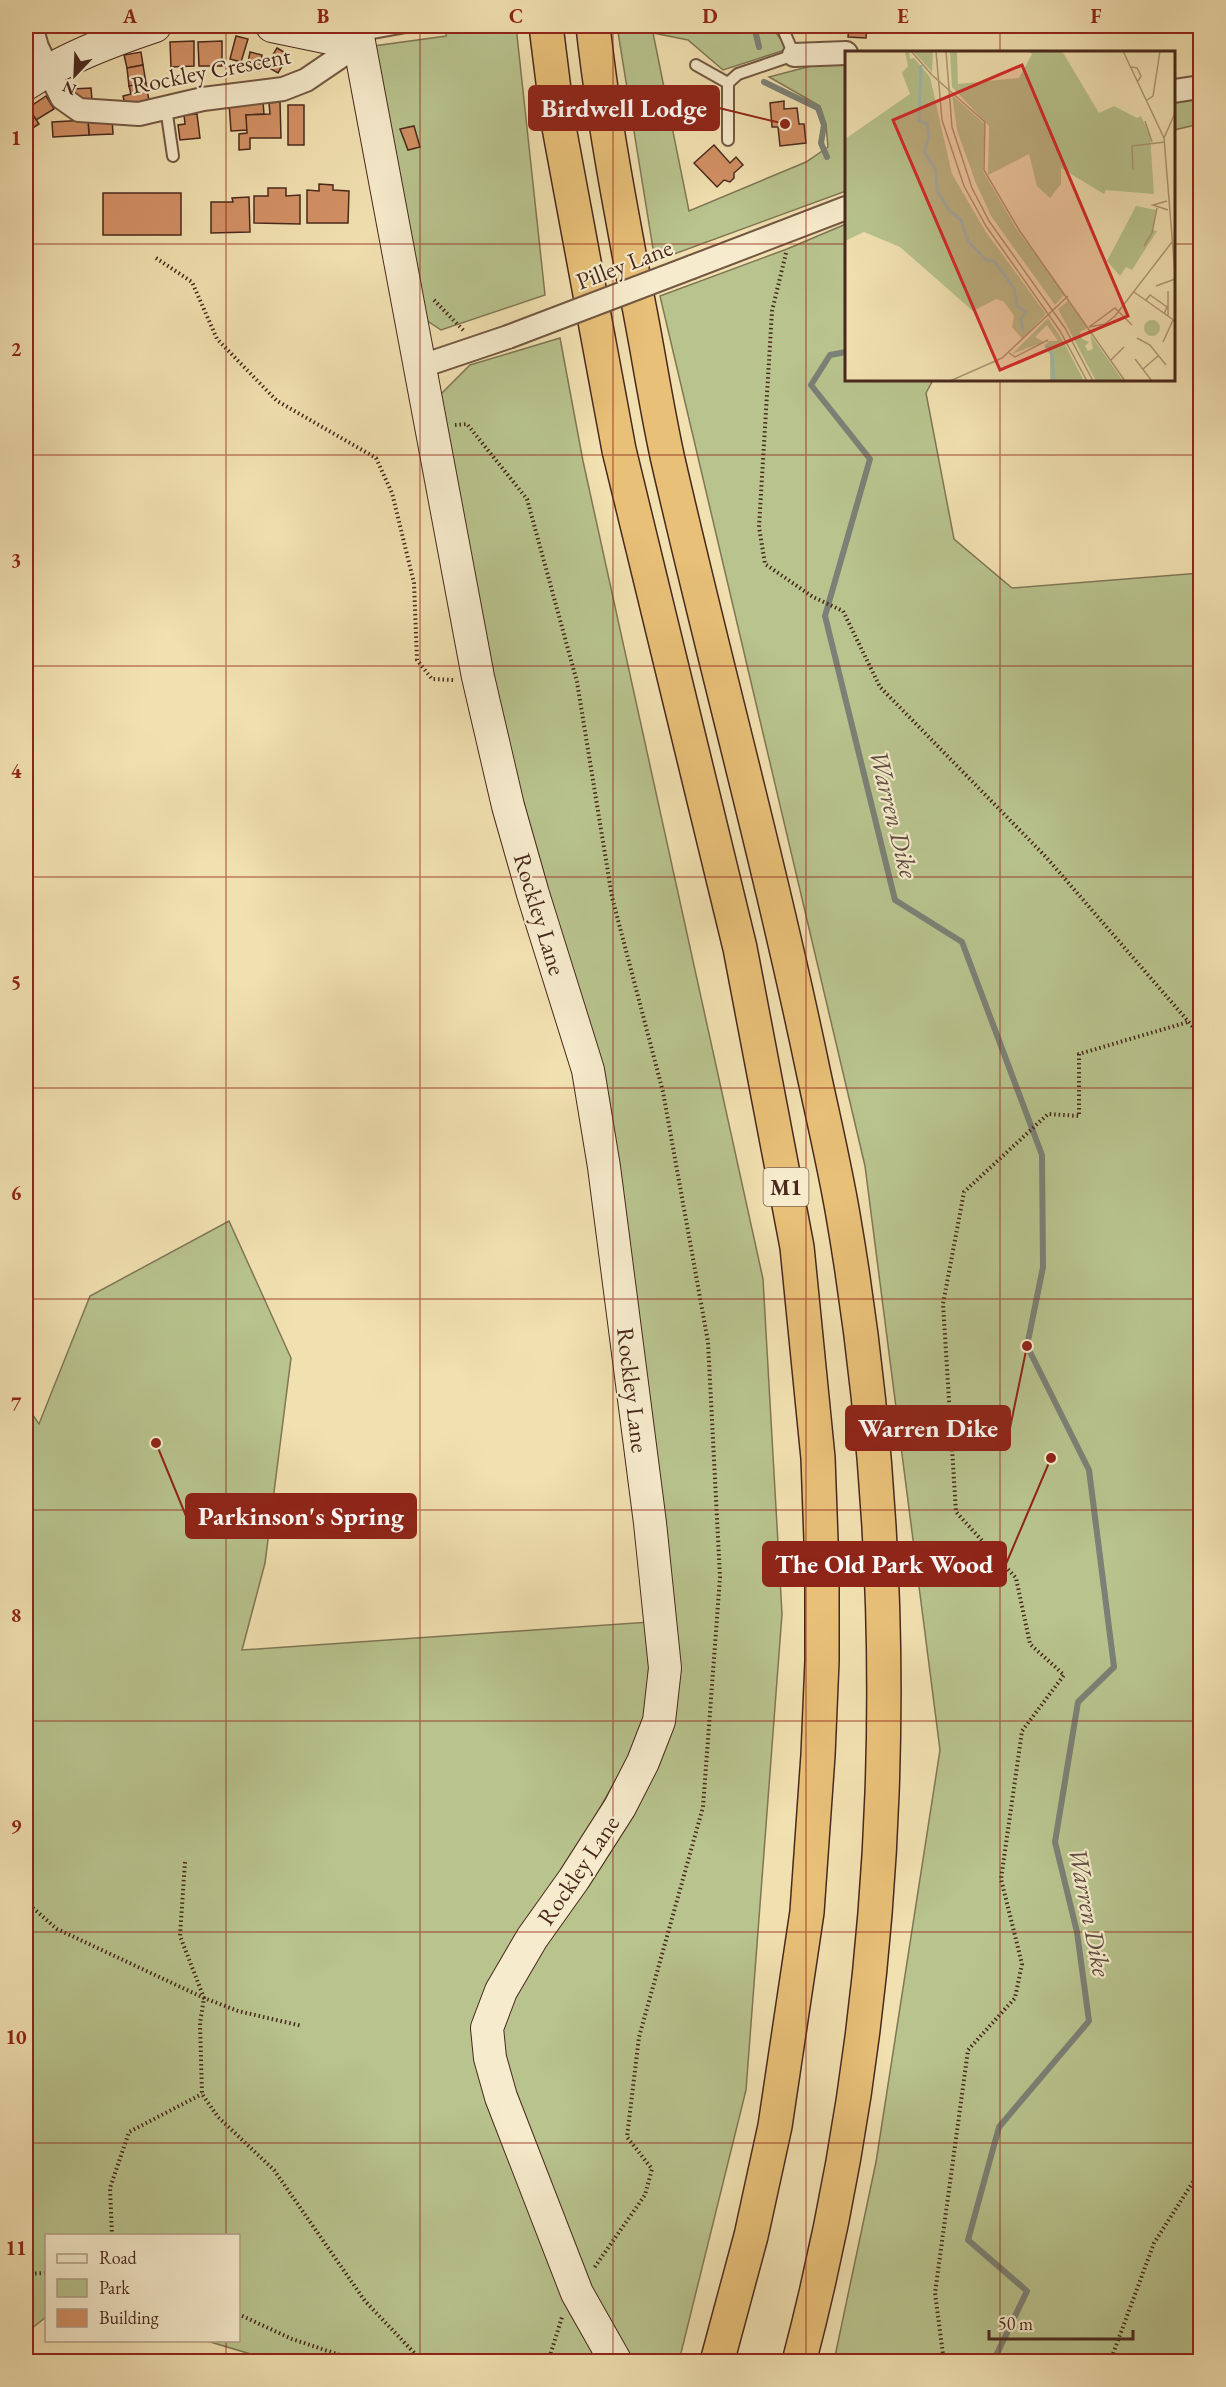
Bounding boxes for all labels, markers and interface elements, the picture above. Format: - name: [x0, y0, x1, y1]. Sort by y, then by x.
- text: A: [122, 3, 138, 29]
- text: B: [317, 3, 329, 29]
- text: C: [509, 3, 523, 29]
- text: D: [702, 3, 718, 29]
- text: E: [897, 3, 909, 29]
- text: F: [1091, 3, 1102, 29]
- street label: Rockley Crescent: [129, 39, 294, 101]
- north arrow: [45, 45, 105, 105]
- inset map: [845, 51, 1175, 381]
- text: N: [59, 76, 79, 101]
- callout: Birdwell Lodge: [529, 86, 719, 130]
- text: Birdwell Lodge: [541, 91, 707, 125]
- text: 1: [11, 125, 21, 151]
- street label: Pilley Lane: [571, 231, 677, 297]
- text: 2: [11, 336, 22, 362]
- text: 3: [11, 547, 21, 573]
- water label: Warren Dike: [862, 746, 927, 883]
- text: 4: [11, 758, 22, 784]
- street label: Rockley Lane: [507, 849, 573, 979]
- text: 5: [11, 969, 21, 995]
- road number: M1: [764, 1168, 808, 1206]
- text: 6: [11, 1180, 22, 1206]
- street label: Rockley Lane: [610, 1326, 656, 1454]
- text: 7: [11, 1391, 22, 1417]
- callout: Warren Dike: [846, 1406, 1010, 1450]
- text: Warren Dike: [858, 1411, 998, 1445]
- callout: Parkinson's Spring: [186, 1494, 416, 1538]
- text: Parkinson's Spring: [198, 1499, 405, 1533]
- callout: The Old Park Wood: [763, 1542, 1006, 1586]
- text: The Old Park Wood: [775, 1547, 994, 1581]
- text: 8: [11, 1602, 21, 1628]
- street label: Rockley Lane: [530, 1809, 626, 1931]
- text: 9: [11, 1813, 22, 1839]
- water label: Warren Dike: [1061, 1844, 1119, 1981]
- text: 10: [5, 2024, 27, 2050]
- legend: [45, 2234, 240, 2342]
- text: 11: [5, 2235, 27, 2261]
- text: Road: [99, 2246, 138, 2269]
- text: Park: [99, 2276, 130, 2299]
- scale bar: [989, 2303, 1133, 2341]
- text: Building: [99, 2306, 159, 2329]
- text: 50 m: [998, 2312, 1033, 2335]

